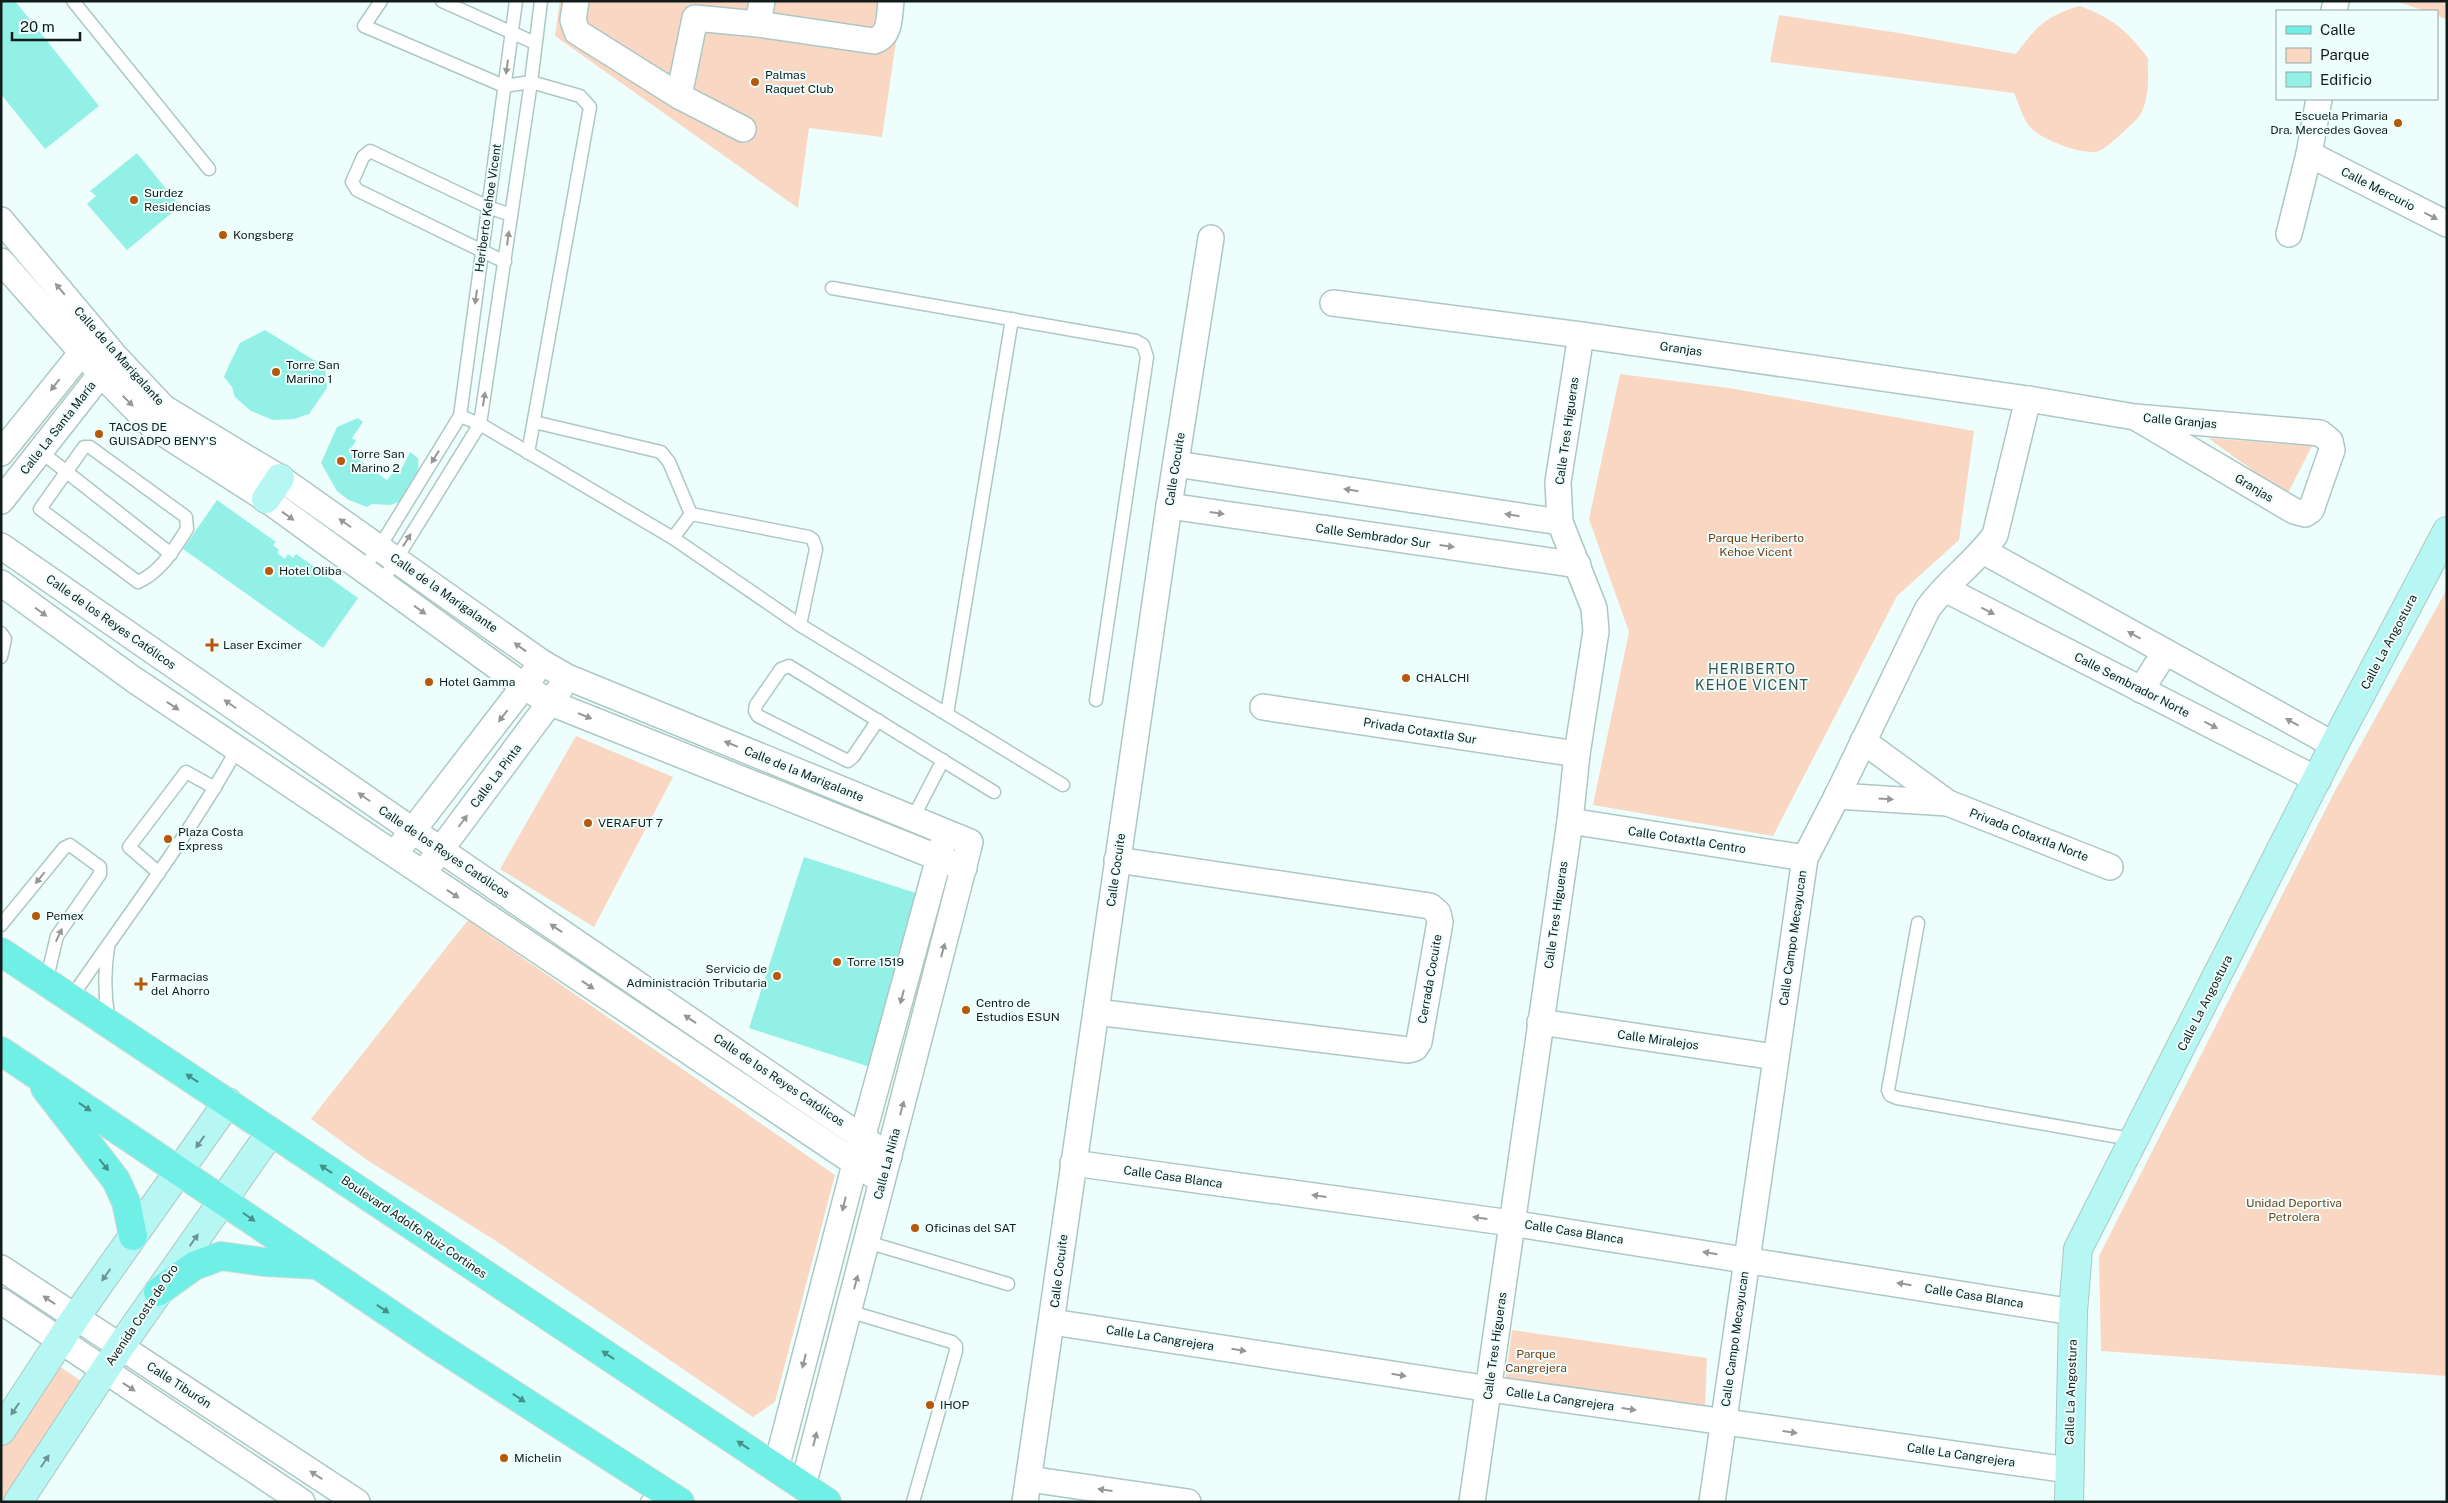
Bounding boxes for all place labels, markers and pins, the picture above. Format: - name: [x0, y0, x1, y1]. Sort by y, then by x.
- place label: Palmas Raquet Club: [765, 68, 834, 96]
- marker: Palmas Raquet Club: [749, 76, 761, 88]
- place label: Escuela Primaria Dra. Mercedes Govea: [2270, 109, 2388, 137]
- marker: Escuela Primaria Dra. Mercedes Govea: [2392, 117, 2404, 129]
- place label: Surdez Residencias: [144, 186, 211, 214]
- marker: Surdez Residencias: [128, 194, 140, 206]
- place label: Kongsberg: [233, 228, 294, 242]
- marker: Kongsberg: [217, 229, 229, 241]
- place label: Torre San Marino 1: [286, 358, 340, 386]
- marker: Torre San Marino 1: [270, 366, 282, 378]
- place label: TACOS DE GUISADPO BENY'S: [109, 420, 217, 448]
- marker: TACOS DE GUISADPO BENY'S: [93, 428, 105, 440]
- place label: Torre San Marino 2: [351, 447, 405, 475]
- marker: Torre San Marino 2: [335, 455, 347, 467]
- place label: Hotel Oliba: [279, 564, 342, 578]
- marker: Hotel Oliba: [263, 565, 275, 577]
- marker: Laser Excimer: [205, 638, 219, 652]
- place label: Laser Excimer: [223, 638, 302, 652]
- place label: CHALCHI: [1416, 671, 1470, 685]
- marker: CHALCHI: [1400, 672, 1412, 684]
- place label: Hotel Gamma: [439, 675, 515, 689]
- marker: Hotel Gamma: [423, 676, 435, 688]
- place label: VERAFUT 7: [598, 816, 663, 830]
- marker: VERAFUT 7: [582, 817, 594, 829]
- place label: Plaza Costa Express: [178, 825, 243, 853]
- marker: Plaza Costa Express: [162, 833, 174, 845]
- place label: Pemex: [46, 909, 84, 923]
- marker: Pemex: [30, 910, 42, 922]
- place label: Torre 1519: [847, 955, 904, 969]
- marker: Torre 1519: [831, 956, 843, 968]
- place label: Servicio de Administración Tributaria: [626, 962, 767, 990]
- place label: Farmacias del Ahorro: [151, 970, 210, 998]
- marker: Servicio de Administración Tributaria: [771, 970, 783, 982]
- marker: Farmacias del Ahorro: [135, 978, 147, 990]
- place label: Centro de Estudios ESUN: [976, 996, 1060, 1024]
- marker: Centro de Estudios ESUN: [960, 1004, 972, 1016]
- place label: Oficinas del SAT: [925, 1221, 1016, 1235]
- marker: Oficinas del SAT: [909, 1222, 921, 1234]
- place label: IHOP: [940, 1398, 969, 1412]
- marker: IHOP: [924, 1399, 936, 1411]
- place label: Michelin: [514, 1451, 561, 1465]
- marker: Michelin: [498, 1452, 510, 1464]

